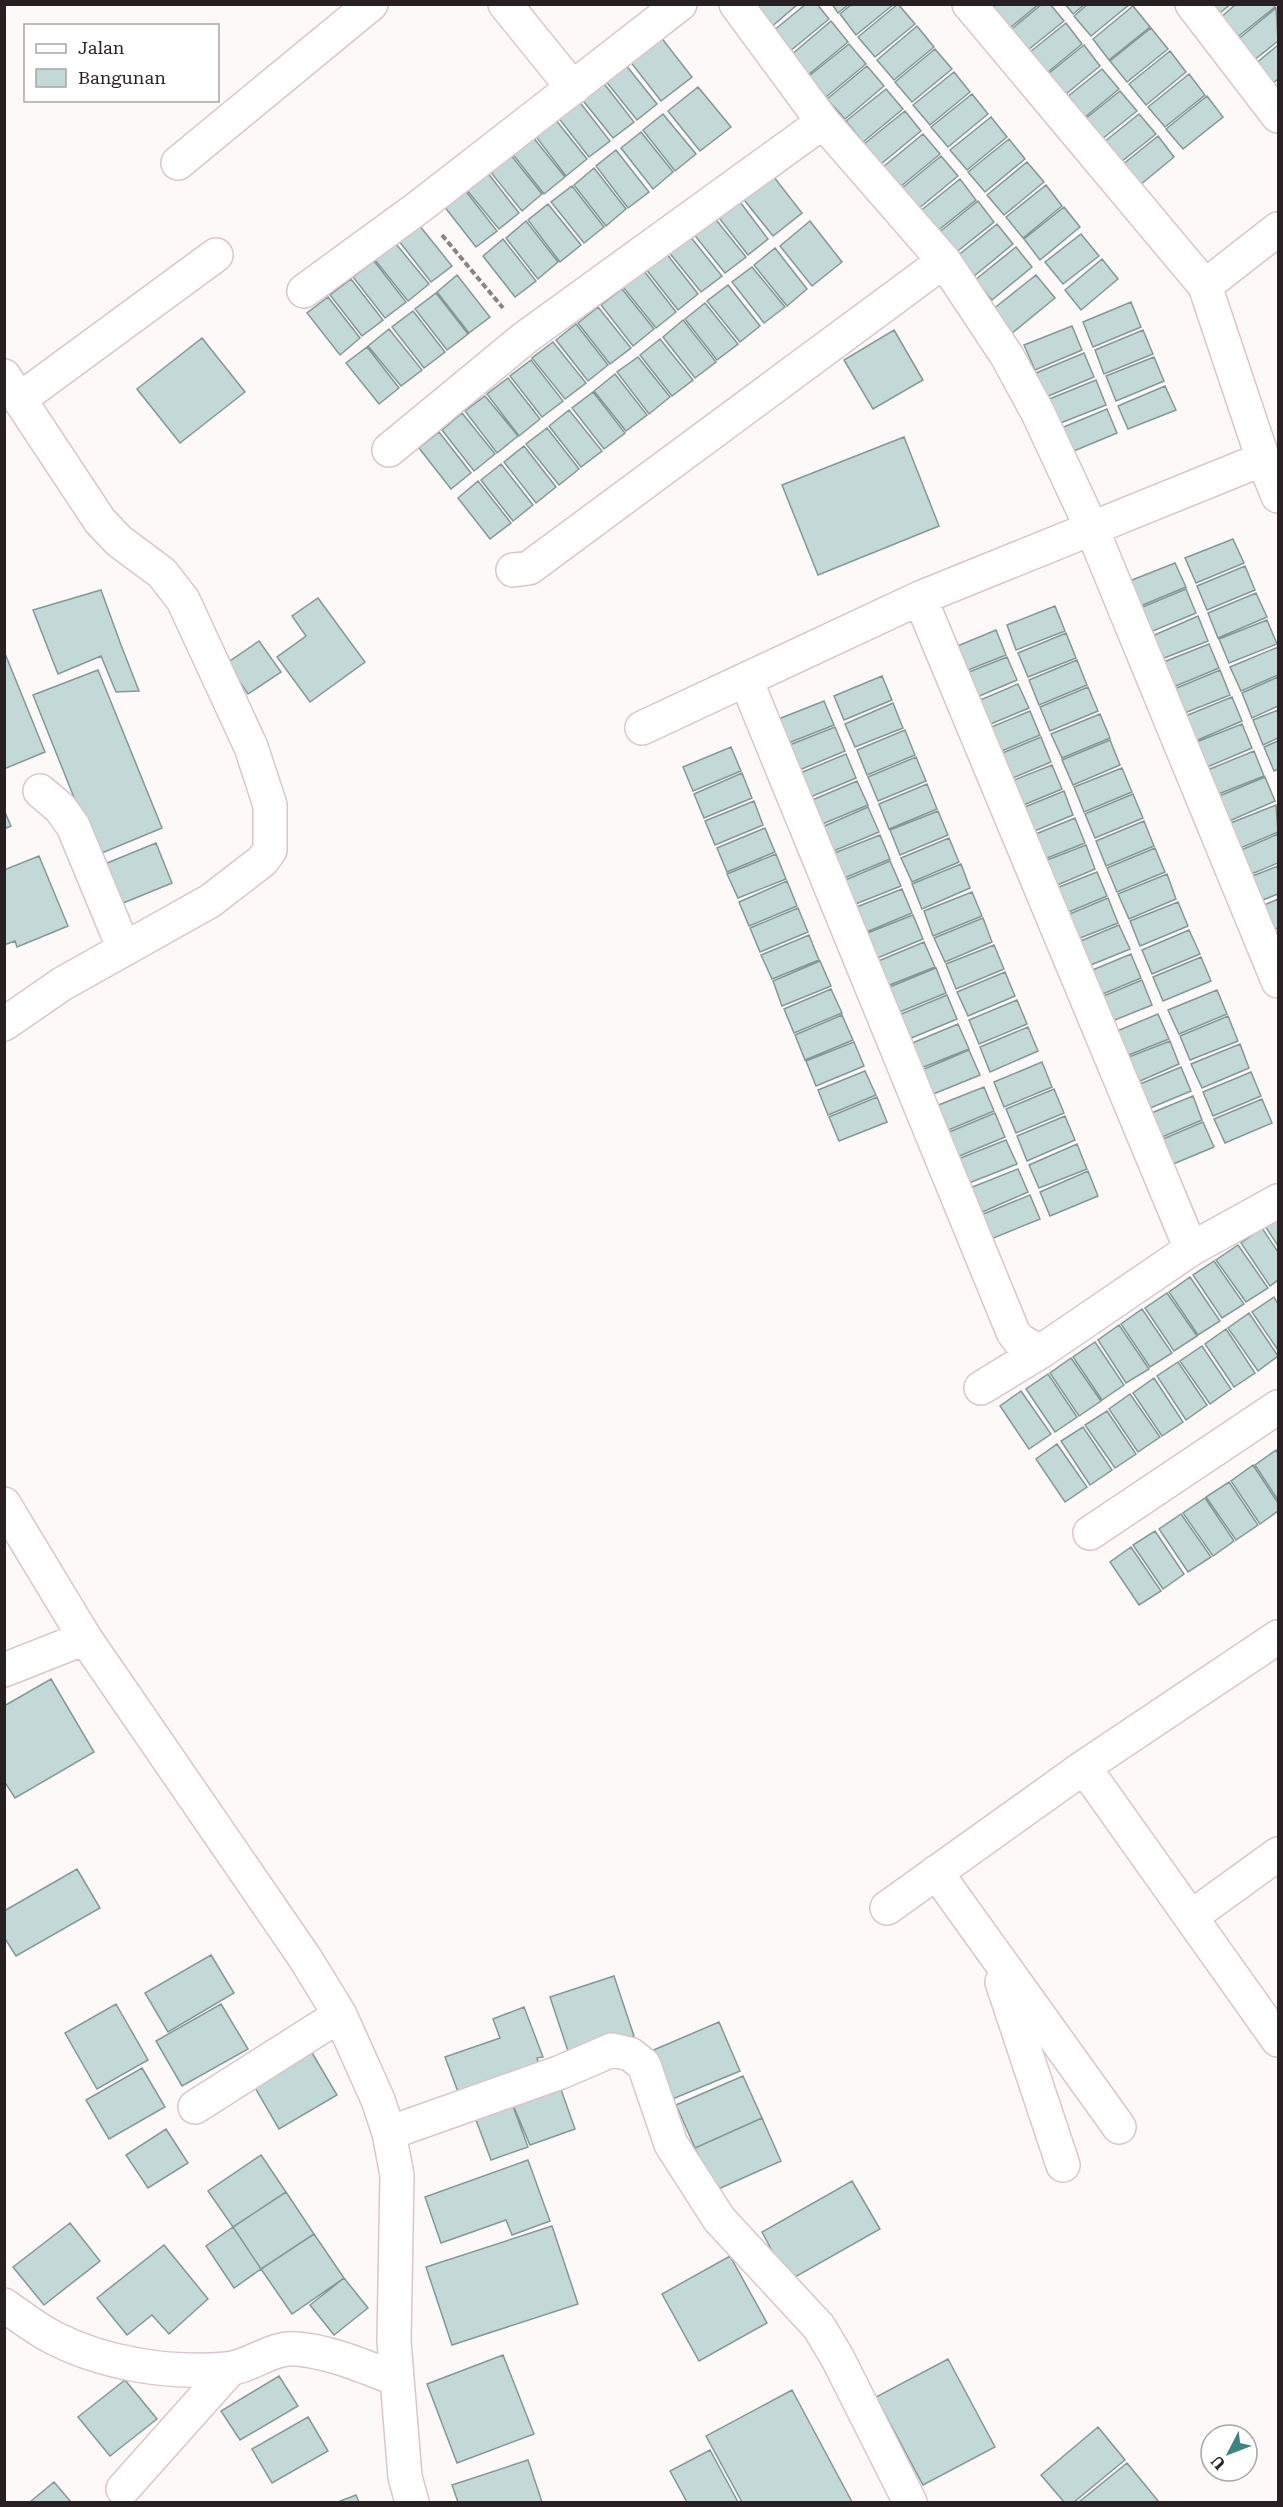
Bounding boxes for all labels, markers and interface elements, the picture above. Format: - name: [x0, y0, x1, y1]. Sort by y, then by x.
- legend: [24, 24, 219, 102]
- text: Jalan: [78, 37, 125, 58]
- text: Bangunan: [78, 67, 166, 88]
- north arrow: [1199, 2423, 1259, 2483]
- text: U: [1207, 2452, 1229, 2474]

